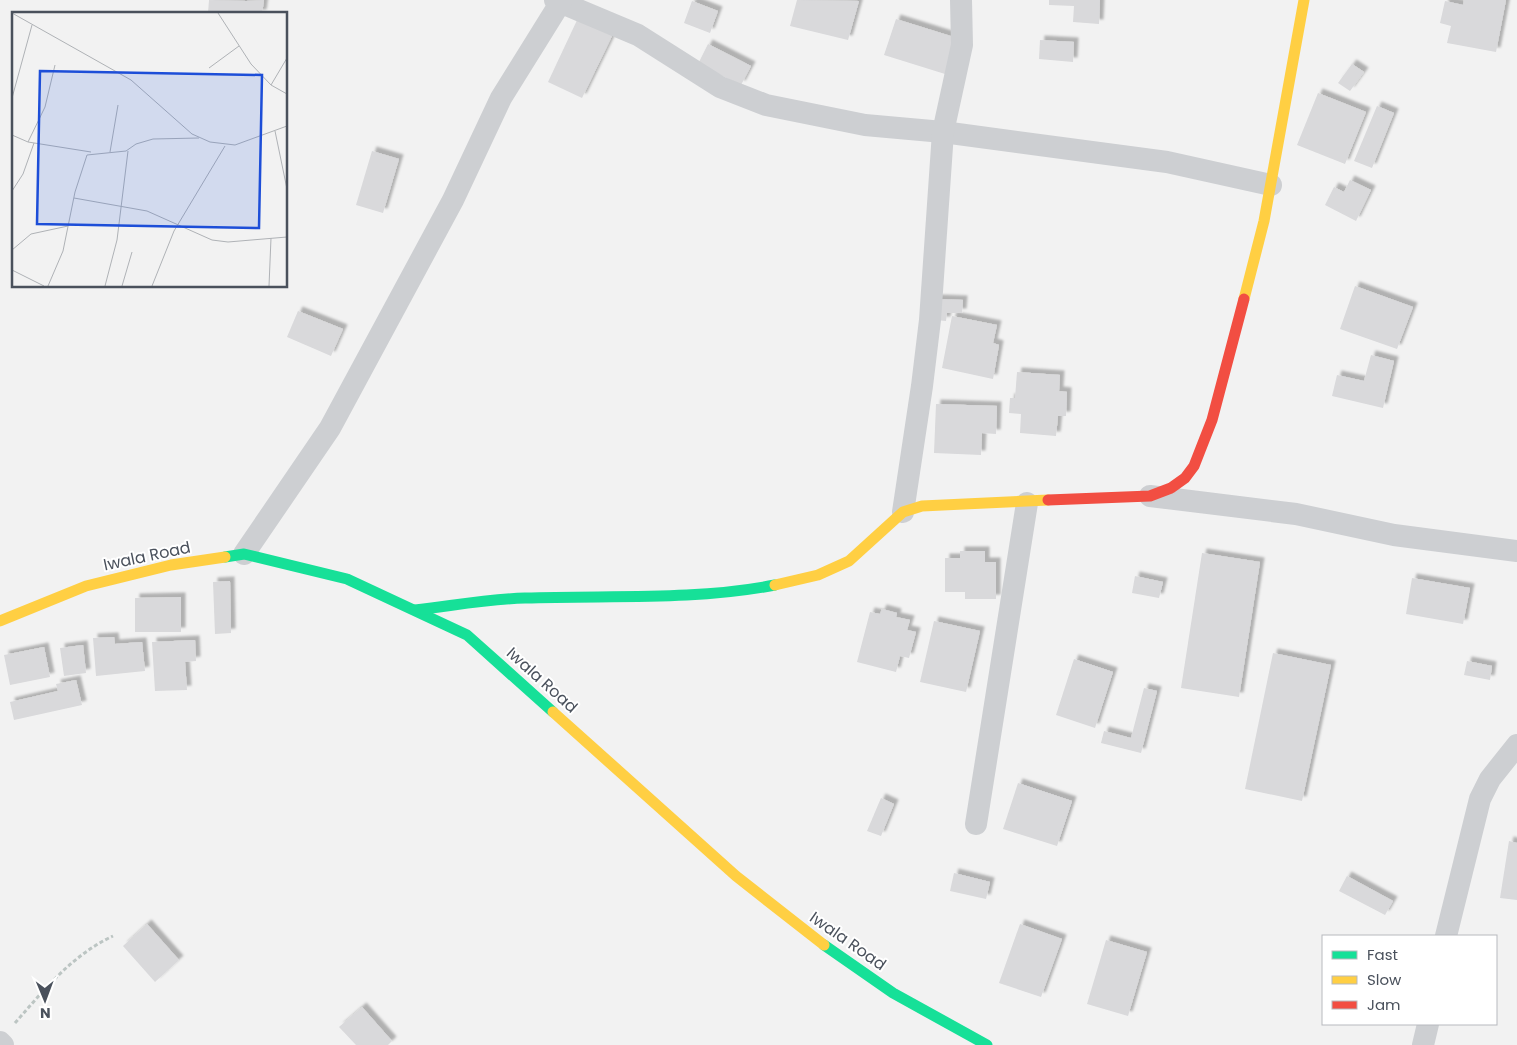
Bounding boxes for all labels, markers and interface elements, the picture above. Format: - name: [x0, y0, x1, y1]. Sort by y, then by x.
- inset map: [12, 12, 288, 288]
- street label: Iwala Road: [101, 536, 193, 576]
- street label: Iwala Road: [501, 642, 583, 718]
- street label: Iwala Road: [805, 906, 891, 976]
- legend: [1322, 935, 1497, 1025]
- text: Fast: [1367, 944, 1398, 965]
- text: Slow: [1367, 969, 1402, 990]
- north arrow: [20, 975, 70, 1025]
- text: Jam: [1367, 994, 1401, 1015]
- text: N: [40, 1003, 51, 1023]

